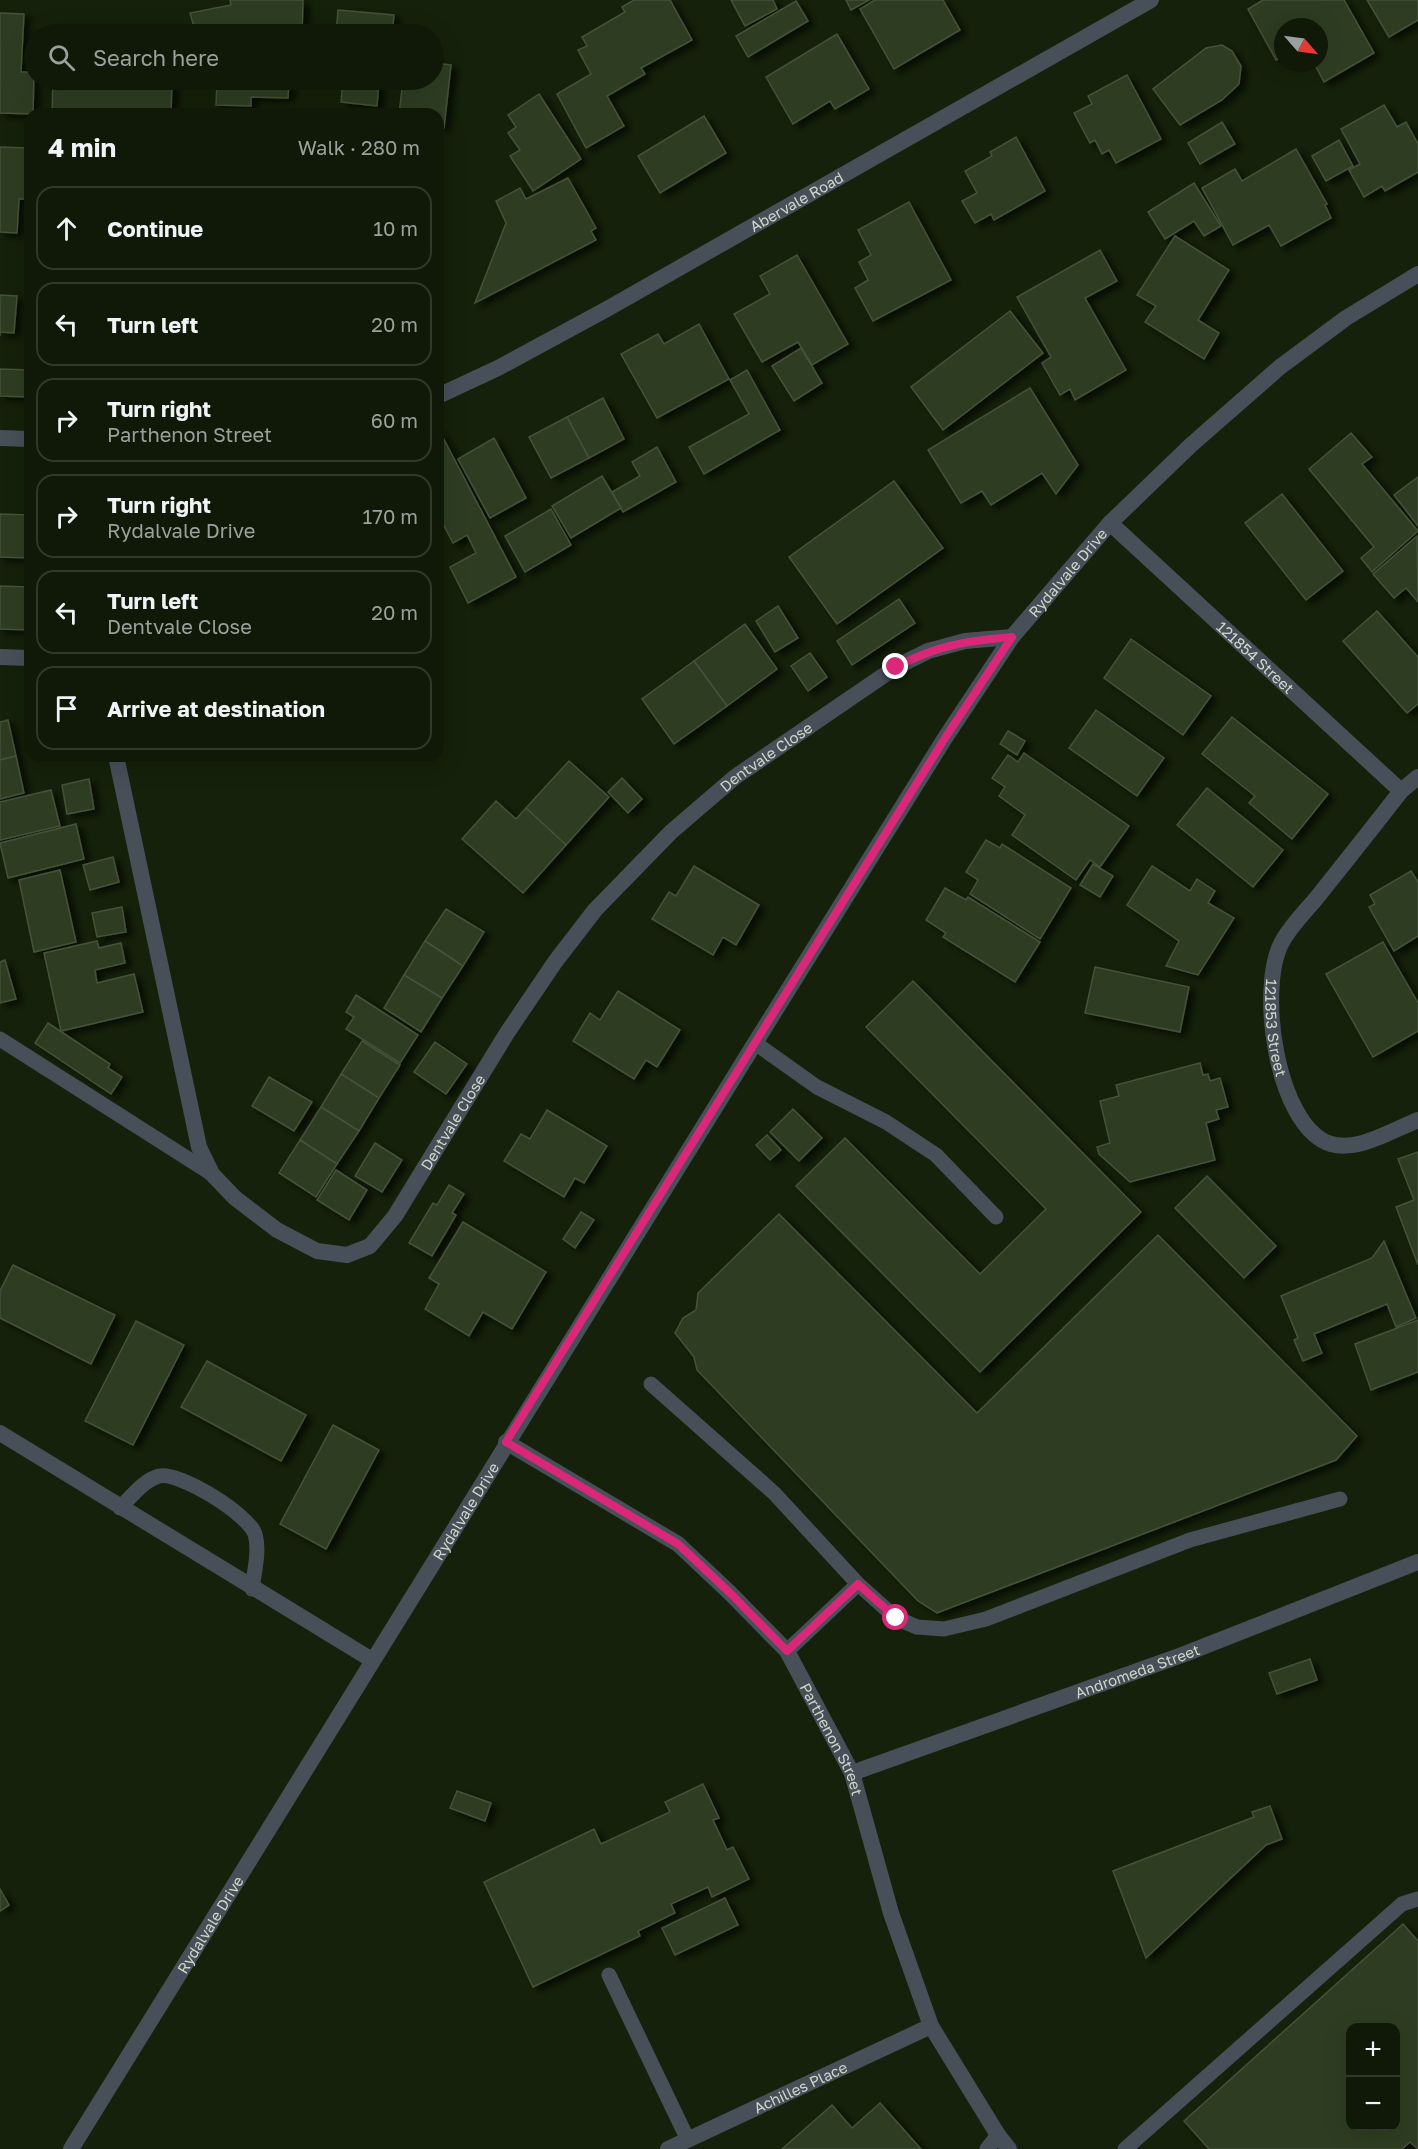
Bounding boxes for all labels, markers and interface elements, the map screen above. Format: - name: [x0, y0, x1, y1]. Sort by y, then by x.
- north arrow: [1274, 18, 1328, 72]
- search box: [24, 24, 444, 90]
- icon: search: [45, 41, 78, 74]
- text: Search here: [93, 44, 219, 71]
- text: 4 min: [48, 132, 116, 163]
- text: Walk · 280 m: [298, 135, 420, 159]
- street label: Abervale Road: [746, 168, 846, 235]
- icon: ahead: [50, 212, 83, 245]
- text: Continue: [107, 215, 203, 242]
- text: 10 m: [373, 216, 418, 240]
- icon: left: [50, 308, 83, 341]
- text: Turn left: [107, 311, 198, 338]
- text: 20 m: [371, 312, 418, 336]
- text: Turn right: [107, 395, 211, 422]
- icon: right: [50, 404, 83, 437]
- text: 60 m: [371, 408, 418, 432]
- text: Parthenon Street: [107, 422, 272, 446]
- text: Turn right: [107, 491, 211, 518]
- icon: right: [50, 500, 83, 533]
- text: 170 m: [363, 504, 418, 528]
- text: Rydalvale Drive: [107, 518, 255, 542]
- street label: Rydalvale Drive: [1024, 524, 1111, 621]
- text: Turn left: [107, 587, 198, 614]
- icon: left: [50, 596, 83, 629]
- text: 20 m: [371, 600, 418, 624]
- text: Dentvale Close: [107, 614, 252, 638]
- street label: 121854 Street: [1213, 617, 1298, 697]
- route end: [882, 653, 908, 679]
- icon: arrive: [50, 692, 83, 725]
- text: Arrive at destination: [107, 695, 325, 722]
- street label: Dentvale Close: [716, 718, 816, 795]
- street label: 121853 Street: [1262, 978, 1291, 1079]
- street label: Dentvale Close: [416, 1071, 489, 1173]
- street label: Rydalvale Drive: [429, 1459, 503, 1563]
- route start: [882, 1604, 908, 1630]
- street label: Andromeda Street: [1073, 1640, 1202, 1702]
- street label: Parthenon Street: [797, 1680, 867, 1798]
- street label: Rydalvale Drive: [173, 1872, 247, 1977]
- map controls: [1346, 2023, 1400, 2131]
- button: +: [1346, 2023, 1400, 2077]
- street label: Achilles Place: [751, 2057, 850, 2117]
- button: −: [1346, 2077, 1400, 2131]

